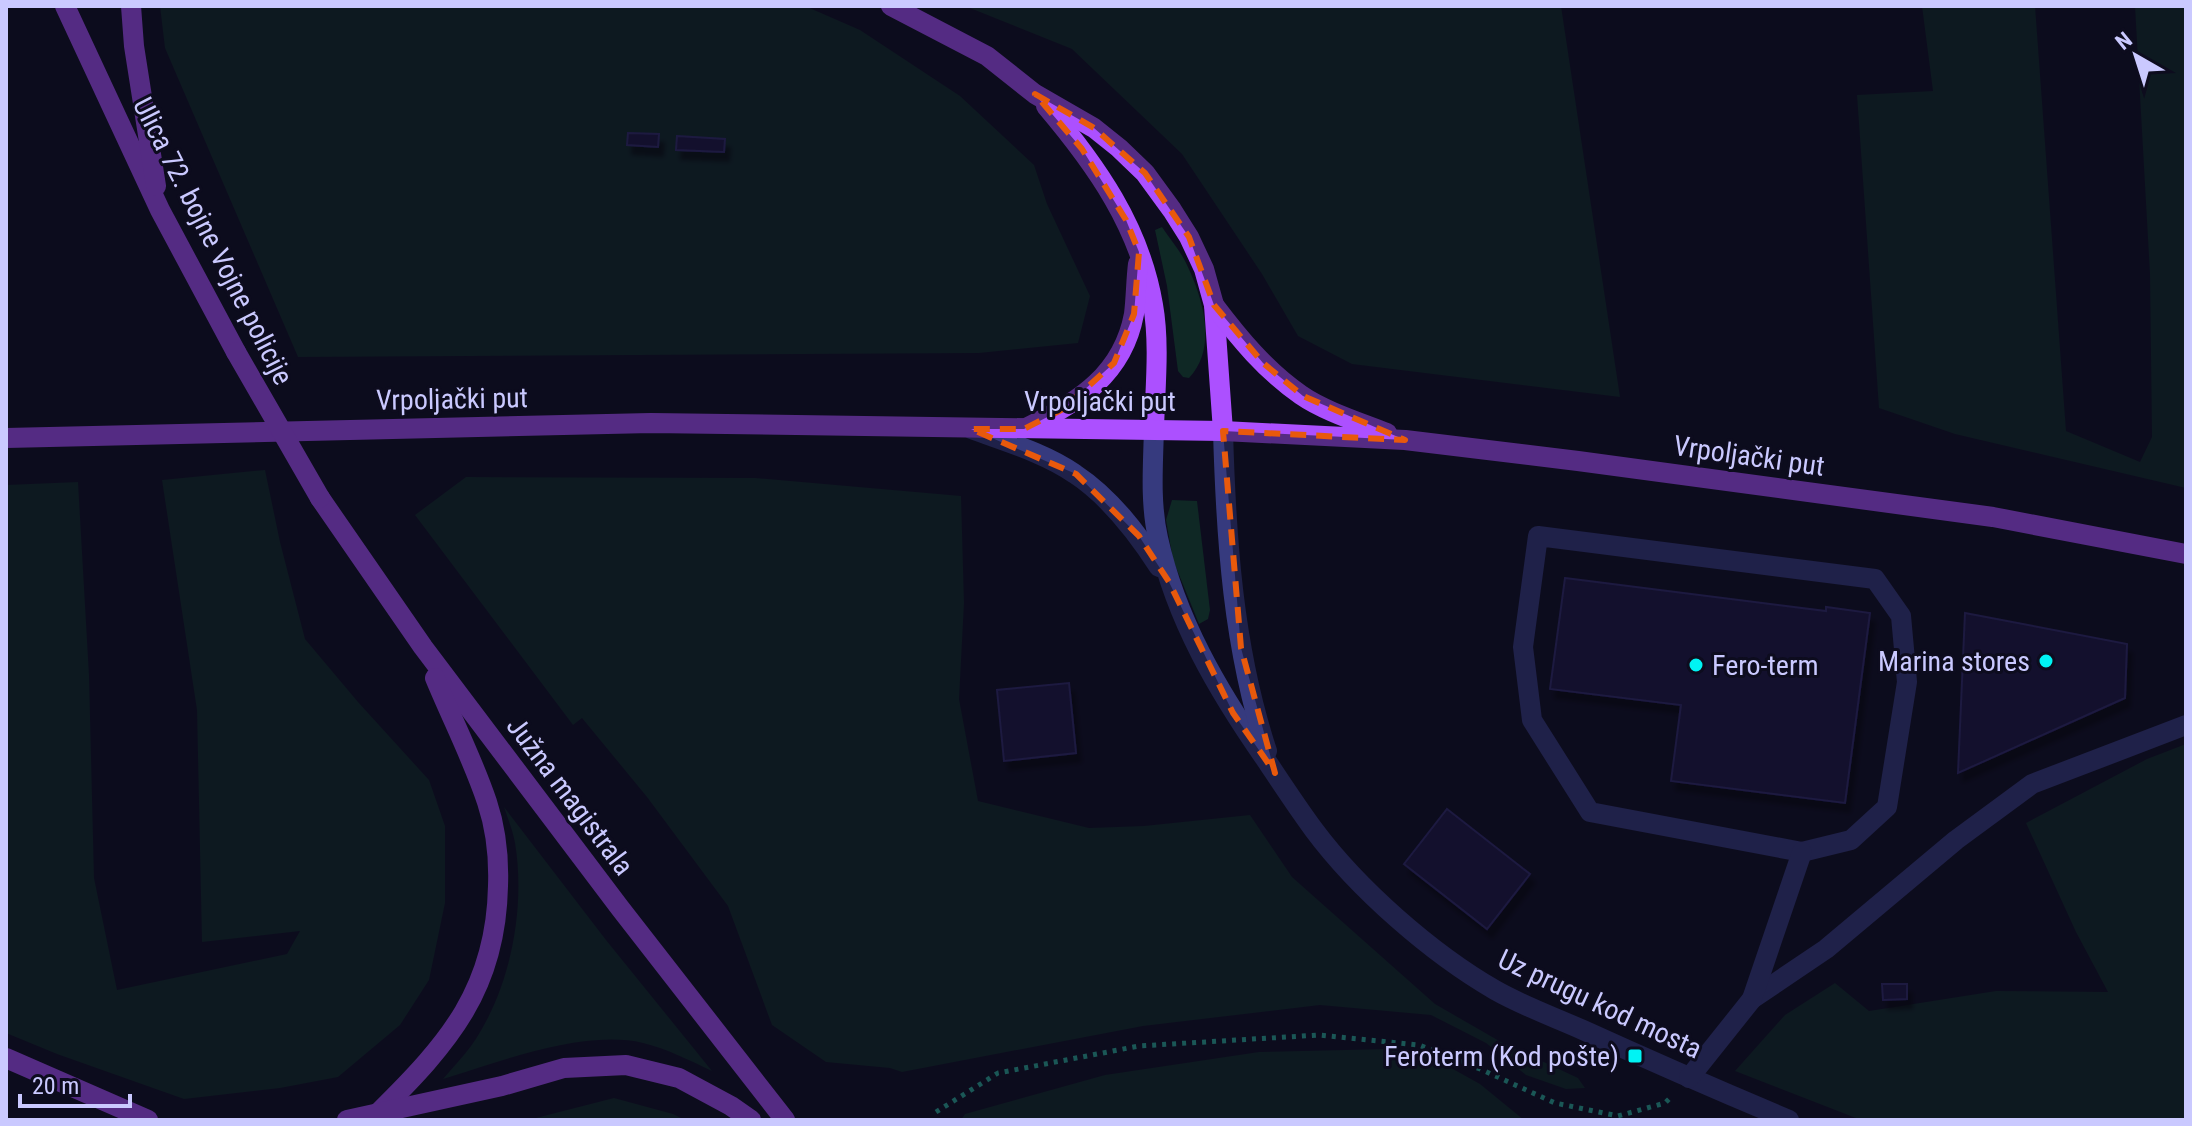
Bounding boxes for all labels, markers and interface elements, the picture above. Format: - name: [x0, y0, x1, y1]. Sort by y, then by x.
- north arrow: [2096, 16, 2176, 96]
- text: N: [2111, 27, 2137, 55]
- street label: Ulica 72. bojne Vojne policije: [126, 92, 300, 390]
- street label: Vrpoljački put: [376, 381, 528, 417]
- street label: Vrpoljački put: [1024, 385, 1176, 418]
- street label: Vrpoljački put: [1672, 429, 1826, 483]
- place label: Marina stores: [1878, 645, 2030, 678]
- place label: Fero-term: [1712, 649, 1819, 682]
- marker: Marina stores: [2037, 652, 2055, 670]
- marker: Fero-term: [1687, 656, 1705, 674]
- street label: Južna magistrala: [500, 710, 640, 882]
- street label: Uz prugu kod mosta: [1493, 942, 1707, 1066]
- place label: Feroterm (Kod pošte): [1384, 1040, 1619, 1073]
- marker: Feroterm (Kod pošte): [1626, 1047, 1644, 1065]
- scale bar: [20, 1058, 130, 1108]
- text: 20 m: [32, 1072, 79, 1100]

